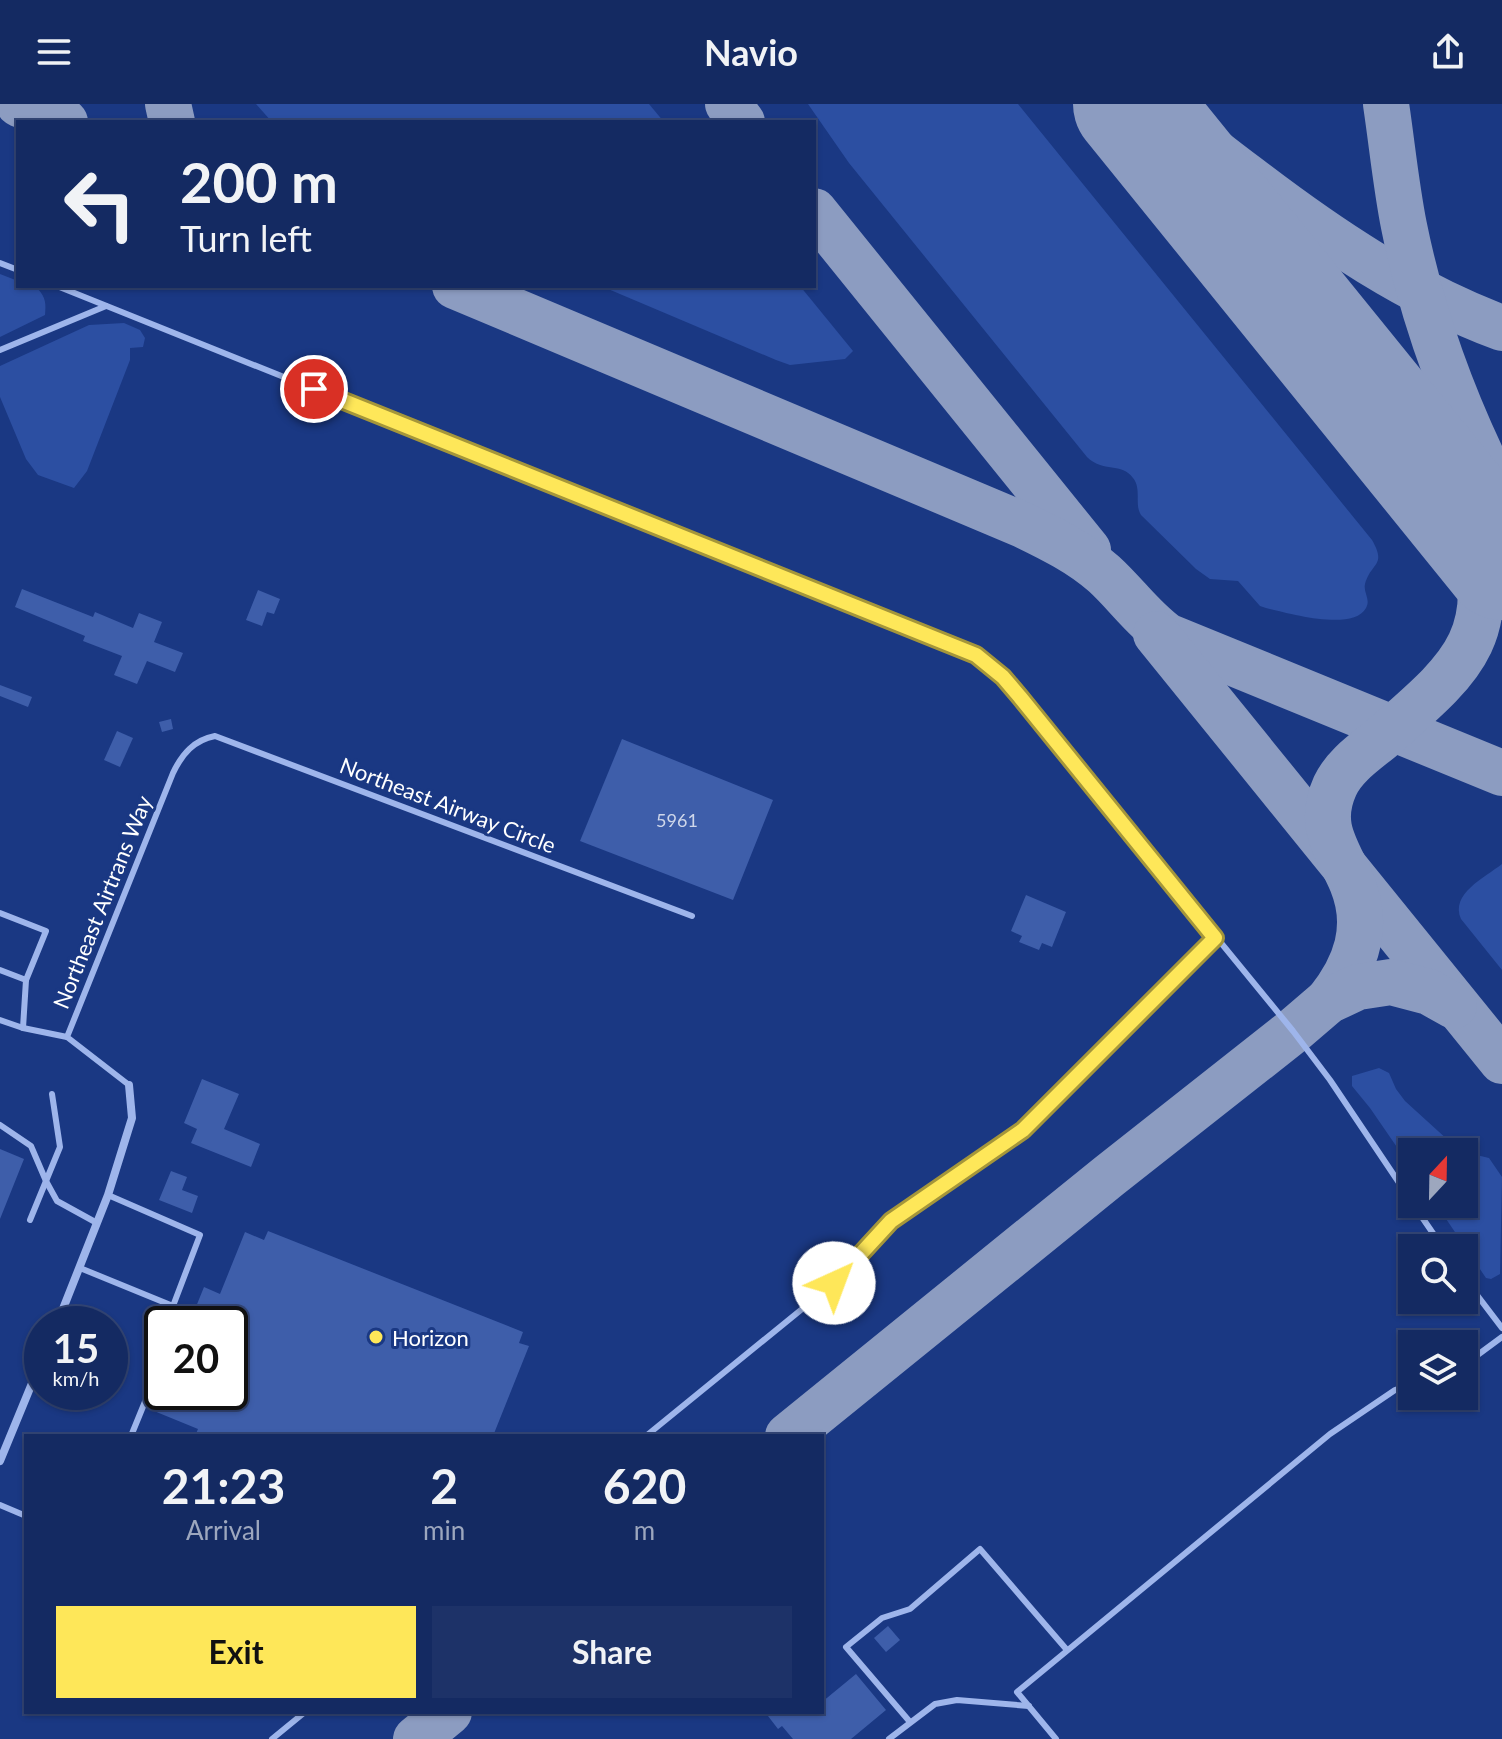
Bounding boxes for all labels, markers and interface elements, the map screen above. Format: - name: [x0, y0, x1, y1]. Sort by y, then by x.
- icon: menu: [32, 30, 76, 74]
- text: Navio: [704, 30, 798, 74]
- icon: share: [1426, 30, 1470, 74]
- text: 200 m: [180, 148, 338, 215]
- icon: left: [48, 152, 152, 256]
- text: Turn left: [180, 216, 312, 260]
- pin: [280, 355, 348, 423]
- icon: arrive: [292, 367, 336, 411]
- street label: Northeast Airway Circle: [336, 751, 560, 859]
- street label: Northeast Airtrans Way: [47, 791, 157, 1012]
- house number: 5961: [656, 809, 698, 831]
- north arrow: [1398, 1138, 1478, 1218]
- map controls: [1398, 1138, 1478, 1410]
- button: search: [1398, 1234, 1478, 1314]
- position arrow: [792, 1241, 876, 1325]
- speed limit sign: 20: [144, 1306, 248, 1410]
- text: 15: [53, 1324, 99, 1372]
- place label: Horizon: [392, 1324, 469, 1351]
- marker: Horizon: [367, 1328, 385, 1346]
- button: layers: [1398, 1330, 1478, 1410]
- text: km/h: [53, 1366, 99, 1390]
- text: 21:23: [162, 1457, 285, 1514]
- text: 2: [430, 1457, 458, 1514]
- text: 620: [603, 1457, 686, 1514]
- text: Arrival: [186, 1514, 261, 1546]
- text: min: [423, 1514, 465, 1546]
- text: m: [634, 1514, 655, 1546]
- button: Exit: [56, 1606, 416, 1698]
- button: Share: [432, 1606, 792, 1698]

